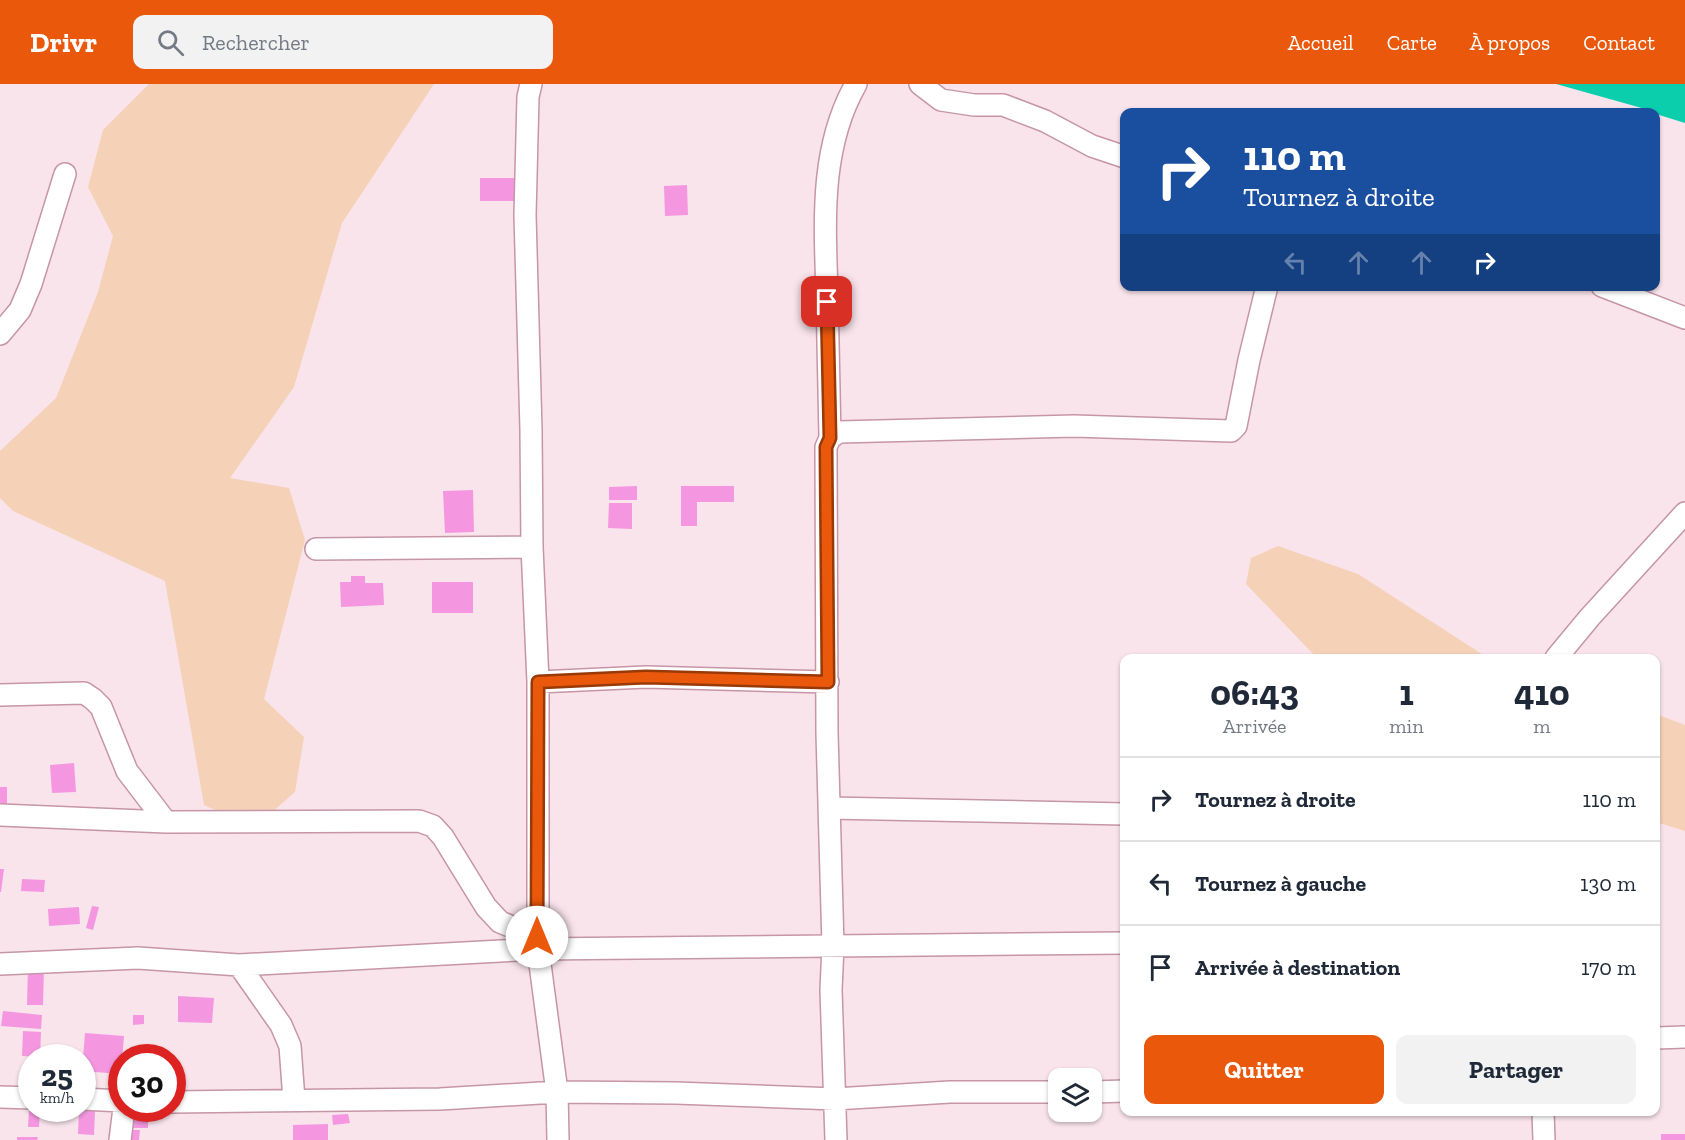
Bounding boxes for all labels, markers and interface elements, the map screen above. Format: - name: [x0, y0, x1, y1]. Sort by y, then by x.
- search box: [133, 15, 553, 69]
- text: Drivr: [30, 26, 97, 59]
- icon: search: [154, 26, 187, 59]
- text: Rechercher: [202, 29, 310, 56]
- text: Accueil: [1288, 30, 1354, 55]
- text: Carte: [1387, 30, 1437, 55]
- text: À propos: [1470, 30, 1550, 55]
- text: Contact: [1583, 30, 1655, 55]
- text: 110 m: [1243, 130, 1346, 181]
- icon: right: [1144, 132, 1222, 210]
- text: Tournez à droite: [1243, 181, 1435, 213]
- icon: left: [1279, 246, 1312, 279]
- icon: ahead: [1342, 246, 1375, 279]
- icon: ahead: [1405, 246, 1438, 279]
- icon: right: [1468, 246, 1501, 279]
- pin: [801, 276, 852, 327]
- icon: arrive: [810, 285, 843, 318]
- text: 06:43: [1210, 671, 1299, 714]
- text: 1: [1399, 671, 1414, 714]
- text: 410: [1514, 671, 1570, 714]
- text: Arrivée: [1223, 714, 1287, 738]
- text: min: [1389, 714, 1424, 738]
- text: m: [1533, 714, 1550, 738]
- icon: right: [1144, 783, 1177, 816]
- text: Tournez à droite: [1195, 786, 1356, 813]
- text: 110 m: [1582, 786, 1636, 813]
- icon: left: [1144, 867, 1177, 900]
- text: Tournez à gauche: [1195, 870, 1366, 897]
- text: 130 m: [1580, 870, 1636, 897]
- position arrow: [505, 905, 569, 969]
- icon: arrive: [1144, 951, 1177, 984]
- text: Arrivée à destination: [1195, 954, 1400, 981]
- text: 170 m: [1581, 954, 1636, 981]
- button: Quitter: [1144, 1035, 1384, 1104]
- button: Partager: [1396, 1035, 1636, 1104]
- speed limit sign: 30: [108, 1044, 186, 1122]
- text: 25: [41, 1058, 73, 1094]
- map controls: [1048, 1068, 1102, 1122]
- button: layers: [1048, 1068, 1102, 1122]
- text: km/h: [40, 1089, 74, 1107]

